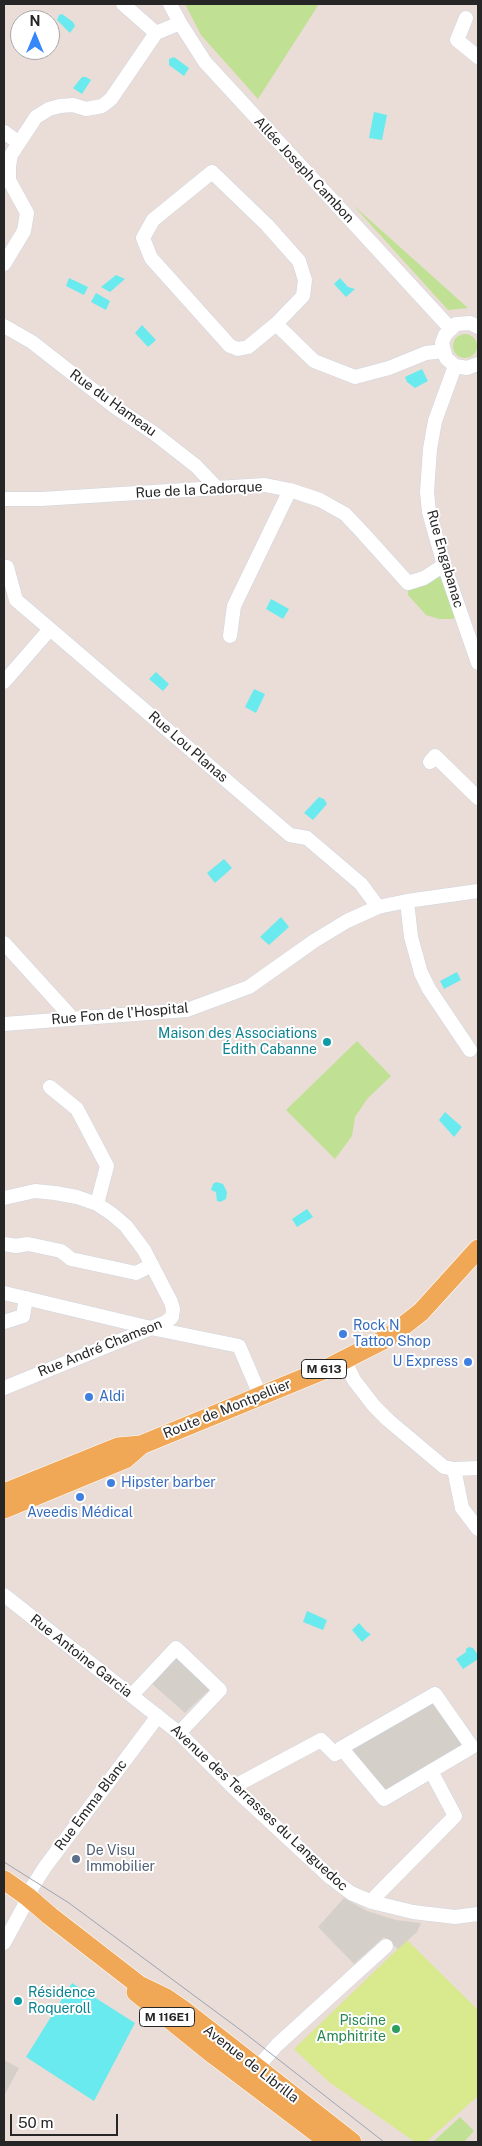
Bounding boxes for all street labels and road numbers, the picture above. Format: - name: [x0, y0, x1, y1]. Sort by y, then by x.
- street label: Allée Joseph Cambon: [250, 113, 358, 227]
- street label: Rue du Hameau: [66, 366, 160, 440]
- street label: Rue de la Cadorque: [135, 478, 263, 502]
- street label: Rue Engabanac: [423, 508, 467, 610]
- street label: Rue Lou Planas: [145, 708, 231, 786]
- street label: Rue Fon de l'Hospital: [51, 1000, 189, 1028]
- street label: Rue André Chamson: [35, 1315, 165, 1381]
- road number: M 613: [302, 1360, 346, 1378]
- street label: Route de Montpellier: [161, 1376, 293, 1442]
- street label: Rue Antoine Garcia: [27, 1611, 135, 1701]
- street label: Avenue des Terrasses du Languedoc: [167, 1721, 351, 1895]
- street label: Rue Emma Blanc: [51, 1756, 131, 1854]
- road number: M 116E1: [140, 2008, 194, 2026]
- street label: Avenue de Librilla: [200, 2022, 302, 2106]

